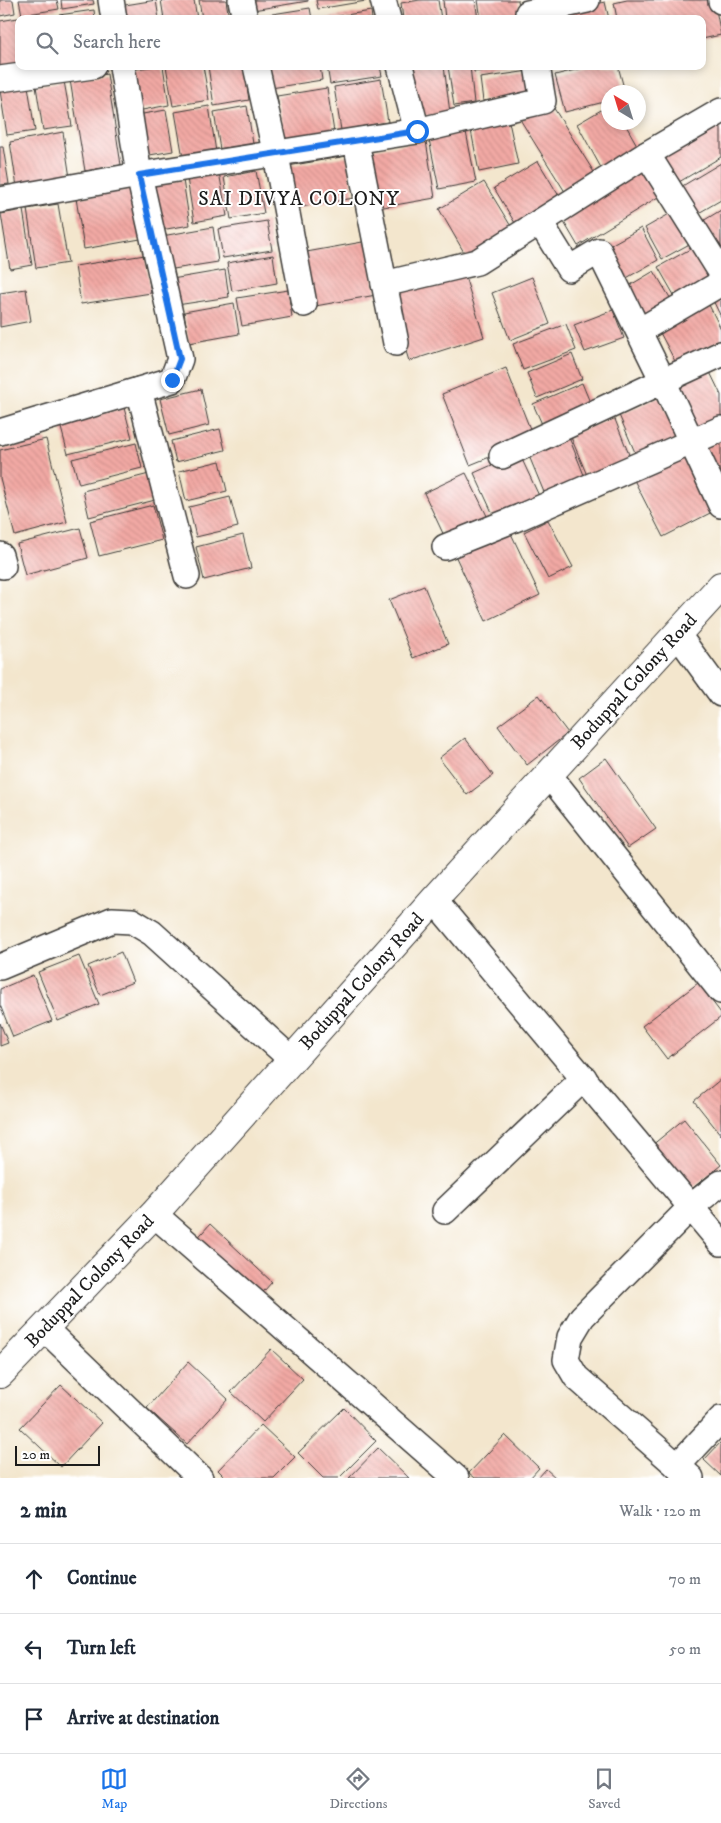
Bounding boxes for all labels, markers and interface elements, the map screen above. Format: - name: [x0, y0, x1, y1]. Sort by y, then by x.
- search box: [15, 15, 706, 70]
- icon: search: [33, 29, 61, 57]
- text: Search here: [73, 31, 161, 54]
- north arrow: [601, 85, 646, 130]
- route start: [406, 120, 429, 143]
- district label: SAI DIVYA COLONY: [198, 187, 400, 212]
- route end: [161, 369, 184, 392]
- street label: Boduppal Colony Road: [566, 608, 702, 754]
- street label: Boduppal Colony Road: [294, 908, 429, 1054]
- street label: Boduppal Colony Road: [20, 1209, 159, 1352]
- scale bar: [15, 1443, 100, 1466]
- text: 20 m: [22, 1446, 50, 1464]
- text: 2 min: [20, 1498, 67, 1524]
- text: Walk · 120 m: [619, 1501, 701, 1521]
- icon: ahead: [20, 1565, 48, 1593]
- text: Continue: [67, 1567, 137, 1590]
- text: 70 m: [669, 1569, 701, 1589]
- icon: left: [20, 1635, 48, 1663]
- text: Turn left: [67, 1637, 136, 1660]
- text: 50 m: [669, 1639, 701, 1659]
- icon: arrive: [20, 1705, 48, 1733]
- text: Arrive at destination: [67, 1707, 219, 1730]
- tab: Map: [100, 1765, 128, 1813]
- tab: Directions: [329, 1765, 387, 1813]
- tab: Saved: [588, 1765, 621, 1813]

